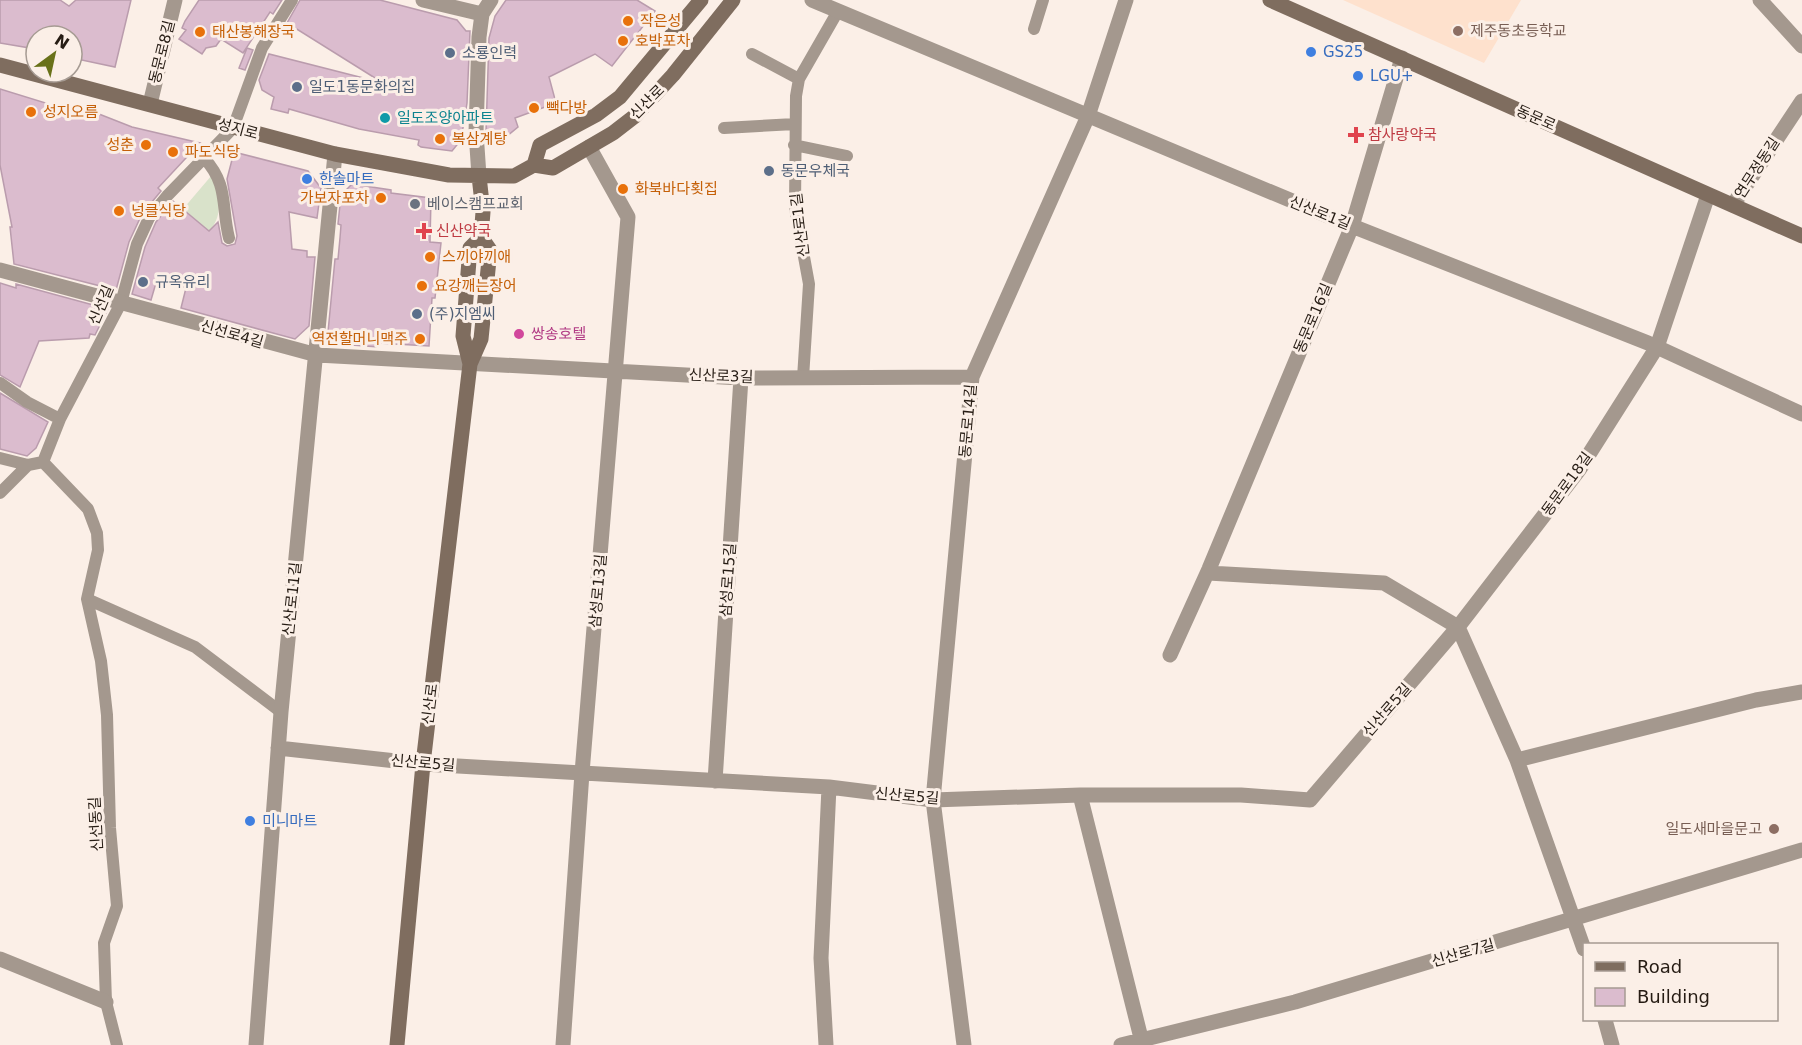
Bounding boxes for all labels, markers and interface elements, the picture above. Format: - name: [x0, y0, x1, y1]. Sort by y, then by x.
- place label: 작은성: [640, 12, 681, 30]
- marker: 작은성: [621, 14, 635, 28]
- street label: 동문로8길: [145, 18, 179, 86]
- place label: 제주동초등학교: [1470, 22, 1567, 40]
- place label: 태산봉해장국: [212, 23, 295, 41]
- north arrow: [24, 24, 84, 84]
- marker: 제주동초등학교: [1451, 24, 1465, 38]
- marker: 태산봉해장국: [193, 25, 207, 39]
- text: N: [51, 30, 73, 53]
- place label: 호박포차: [635, 32, 690, 50]
- marker: 호박포차: [616, 34, 630, 48]
- place label: GS25: [1323, 43, 1363, 61]
- place label: 소룡인력: [462, 44, 517, 62]
- marker: GS25: [1304, 45, 1318, 59]
- marker: 소룡인력: [443, 46, 457, 60]
- place label: LGU+: [1370, 67, 1414, 85]
- marker: LGU+: [1351, 69, 1365, 83]
- place label: 일도1동문화의집: [309, 78, 415, 96]
- marker: 일도1동문화의집: [290, 80, 304, 94]
- street label: 신산로: [626, 81, 668, 123]
- place label: 빽다방: [546, 99, 588, 117]
- marker: 빽다방: [527, 101, 541, 115]
- street label: 동문로: [1513, 101, 1559, 135]
- place label: 성지오름: [43, 103, 98, 121]
- marker: 성지오름: [24, 105, 38, 119]
- place label: 일도조양아파트: [397, 109, 494, 127]
- marker: 일도조양아파트: [378, 111, 392, 125]
- street label: 성지로: [216, 115, 260, 143]
- place label: 참사랑약국: [1368, 126, 1437, 144]
- marker: 참사랑약국: [1349, 128, 1363, 142]
- place label: 복삼계탕: [452, 130, 507, 148]
- marker: 복삼계탕: [433, 132, 447, 146]
- street label: 연무정동길: [1731, 134, 1783, 202]
- place label: 성춘: [106, 136, 134, 154]
- marker: 성춘: [139, 138, 153, 152]
- place label: 파도식당: [185, 143, 240, 161]
- marker: 파도식당: [166, 145, 180, 159]
- place label: 동문우체국: [781, 162, 850, 180]
- marker: 동문우체국: [762, 164, 776, 178]
- place label: 한솔마트: [319, 170, 374, 188]
- marker: 한솔마트: [300, 172, 314, 186]
- place label: 화북바다횟집: [635, 180, 718, 198]
- marker: 화북바다횟집: [616, 182, 630, 196]
- place label: 가보자포차: [300, 189, 369, 207]
- marker: 가보자포차: [374, 191, 388, 205]
- street label: 신산로1길: [787, 192, 813, 258]
- street label: 신산로1길: [1287, 193, 1353, 233]
- place label: 베이스캠프교회: [427, 195, 524, 213]
- marker: 베이스캠프교회: [408, 197, 422, 211]
- place label: 넝클식당: [131, 202, 186, 220]
- marker: 넝클식당: [112, 204, 126, 218]
- place label: 신산약국: [436, 222, 491, 240]
- marker: 신산약국: [417, 224, 431, 238]
- place label: 스끼야끼애: [442, 248, 511, 266]
- marker: 스끼야끼애: [423, 250, 437, 264]
- place label: 규옥유리: [155, 273, 210, 291]
- marker: 규옥유리: [136, 275, 150, 289]
- place label: 요강깨는장어: [434, 277, 517, 295]
- marker: 요강깨는장어: [415, 279, 429, 293]
- street label: 동문로16길: [1290, 280, 1336, 356]
- street label: 신선길: [85, 282, 117, 328]
- place label: (주)지엠씨: [429, 305, 496, 323]
- marker: (주)지엠씨: [410, 307, 424, 321]
- street label: 신선로4길: [198, 316, 266, 352]
- place label: 쌍송호텔: [531, 325, 586, 343]
- marker: 쌍송호텔: [512, 327, 526, 341]
- place label: 역전할머니맥주: [311, 330, 408, 348]
- marker: 역전할머니맥주: [413, 332, 427, 346]
- street label: 신산로3길: [688, 366, 754, 386]
- street label: 동문로14길: [956, 383, 980, 459]
- street label: 동문로18길: [1538, 449, 1596, 519]
- street label: 삼성로15길: [716, 542, 740, 618]
- street label: 삼성로13길: [586, 553, 610, 629]
- street label: 신산로11길: [279, 561, 305, 637]
- street label: 신산로5길: [1359, 680, 1415, 740]
- street label: 신산로: [419, 682, 441, 726]
- street label: 신산로5길: [390, 751, 456, 775]
- street label: 신산로5길: [874, 784, 940, 808]
- street label: 신선동길: [86, 796, 106, 852]
- place label: 미니마트: [262, 812, 317, 830]
- marker: 미니마트: [243, 814, 257, 828]
- place label: 일도새마을문고: [1665, 820, 1762, 838]
- marker: 일도새마을문고: [1767, 822, 1781, 836]
- street label: 신산로7길: [1429, 935, 1497, 971]
- legend: [1583, 943, 1778, 1021]
- text: Road: [1637, 956, 1682, 977]
- text: Building: [1637, 986, 1710, 1007]

